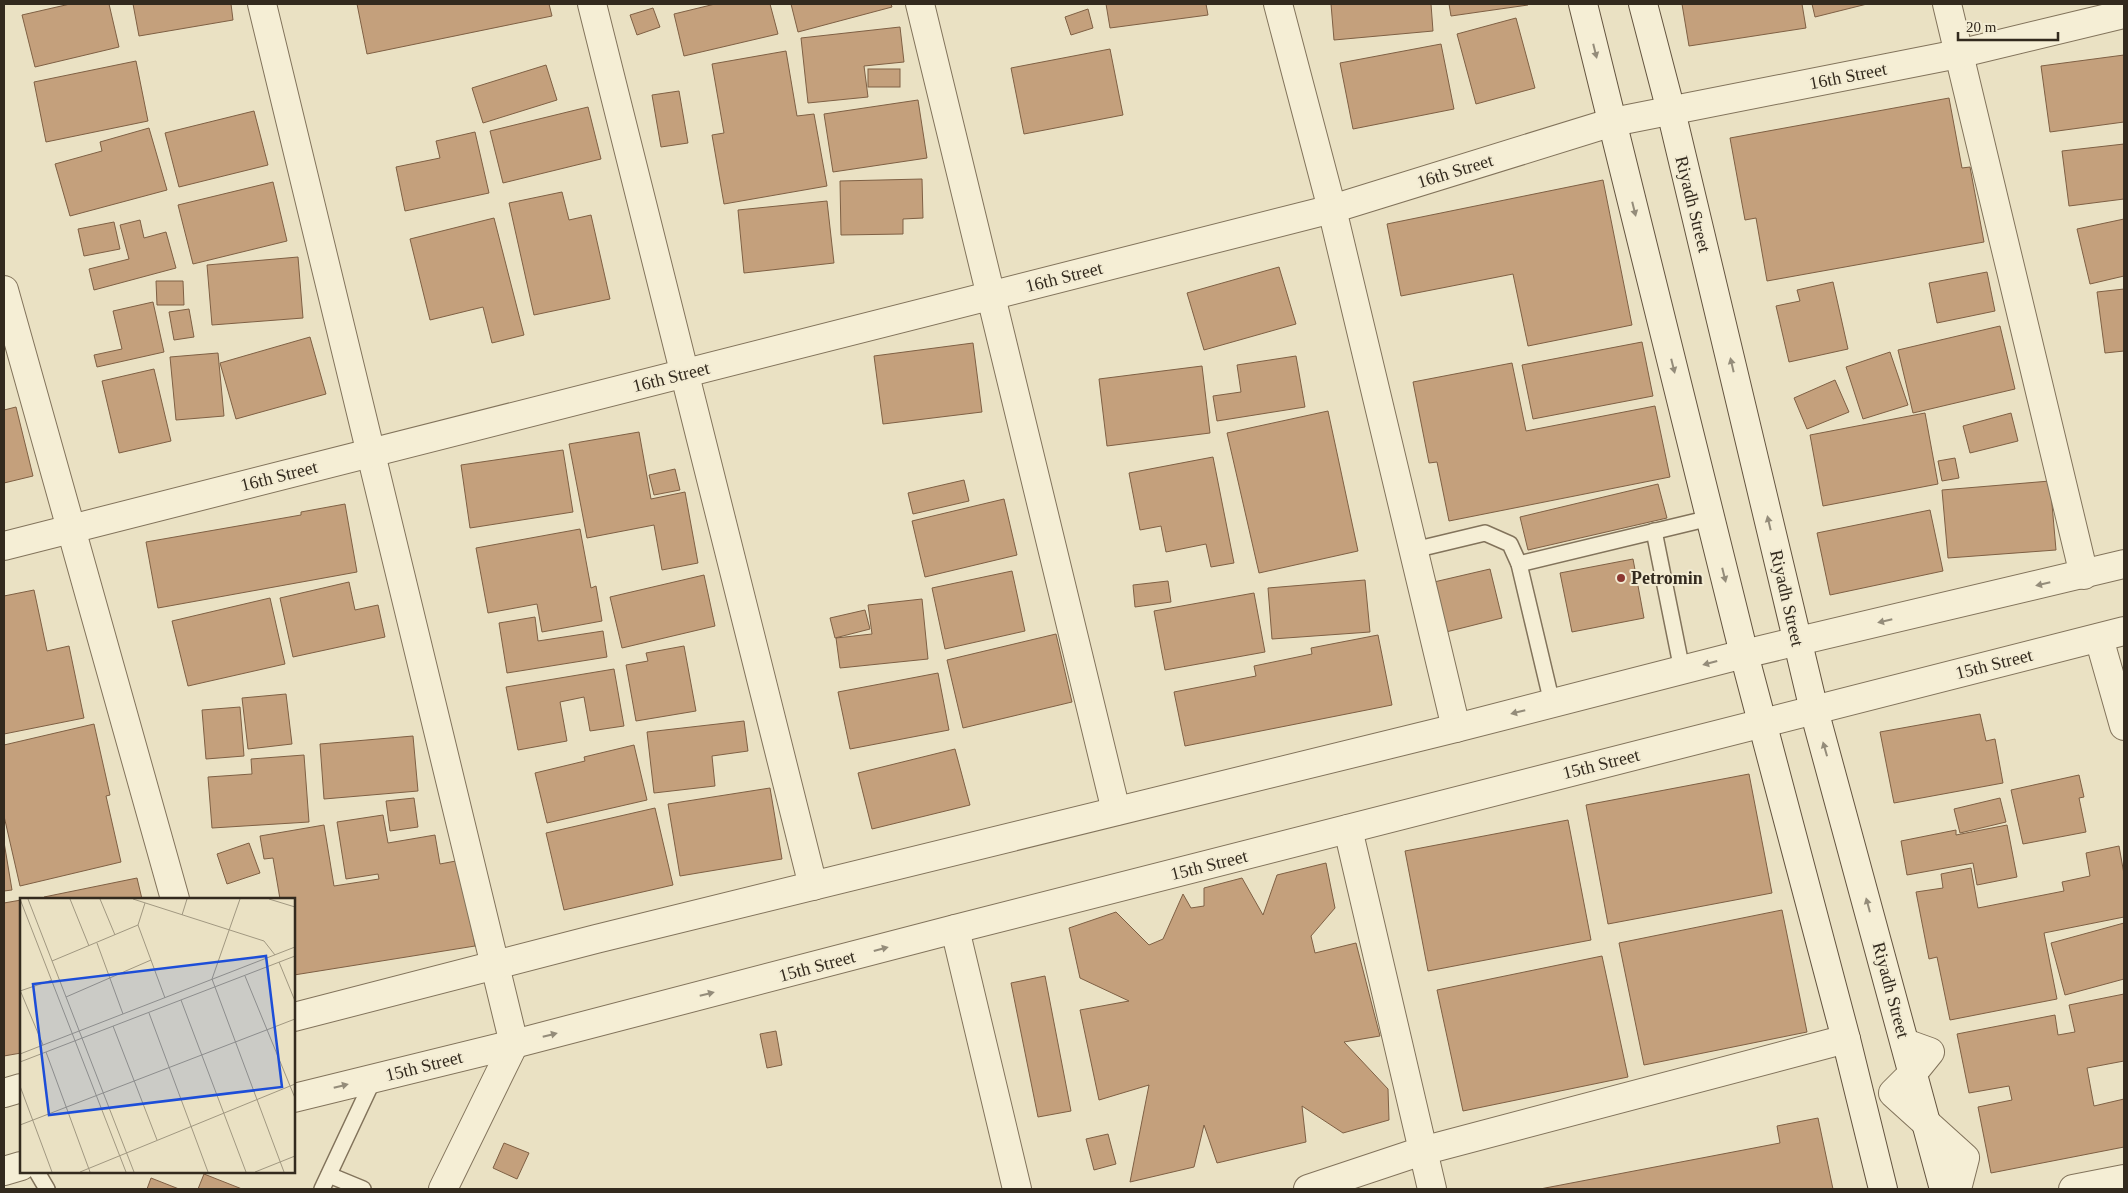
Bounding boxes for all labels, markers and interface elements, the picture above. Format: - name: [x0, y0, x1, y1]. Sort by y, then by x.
- scale bar: [1958, 10, 2058, 42]
- text: 20 m: [1966, 19, 1997, 35]
- one-way arrow: [1591, 43, 1599, 58]
- street label: 16th Street: [1808, 59, 1888, 93]
- street label: 16th Street: [1415, 150, 1495, 192]
- street label: Riyadh Street: [1671, 154, 1715, 254]
- one-way arrow: [1631, 201, 1639, 216]
- street label: 16th Street: [1023, 258, 1105, 296]
- one-way arrow: [1728, 357, 1736, 373]
- street label: 16th Street: [630, 358, 712, 396]
- one-way arrow: [1669, 359, 1677, 374]
- street label: 16th Street: [238, 457, 320, 495]
- one-way arrow: [1765, 516, 1773, 531]
- street label: Riyadh Street: [1766, 548, 1808, 648]
- place label: Petromin: [1631, 568, 1703, 588]
- one-way arrow: [1720, 568, 1728, 583]
- marker: Petromin: [1615, 572, 1627, 584]
- one-way arrow: [2035, 580, 2050, 588]
- one-way arrow: [1877, 617, 1892, 625]
- street label: 15th Street: [1953, 645, 2035, 683]
- one-way arrow: [1702, 659, 1717, 667]
- one-way arrow: [1511, 708, 1526, 716]
- one-way arrow: [1821, 741, 1829, 756]
- street label: 15th Street: [1560, 745, 1642, 783]
- street label: 15th Street: [1168, 846, 1250, 884]
- inset map: [20, 898, 295, 1173]
- one-way arrow: [1864, 898, 1872, 913]
- street label: Riyadh Street: [1869, 940, 1913, 1040]
- one-way arrow: [874, 945, 889, 953]
- street label: 15th Street: [776, 946, 858, 986]
- one-way arrow: [700, 990, 715, 998]
- one-way arrow: [542, 1031, 557, 1039]
- street label: 15th Street: [383, 1047, 465, 1085]
- one-way arrow: [334, 1082, 349, 1090]

